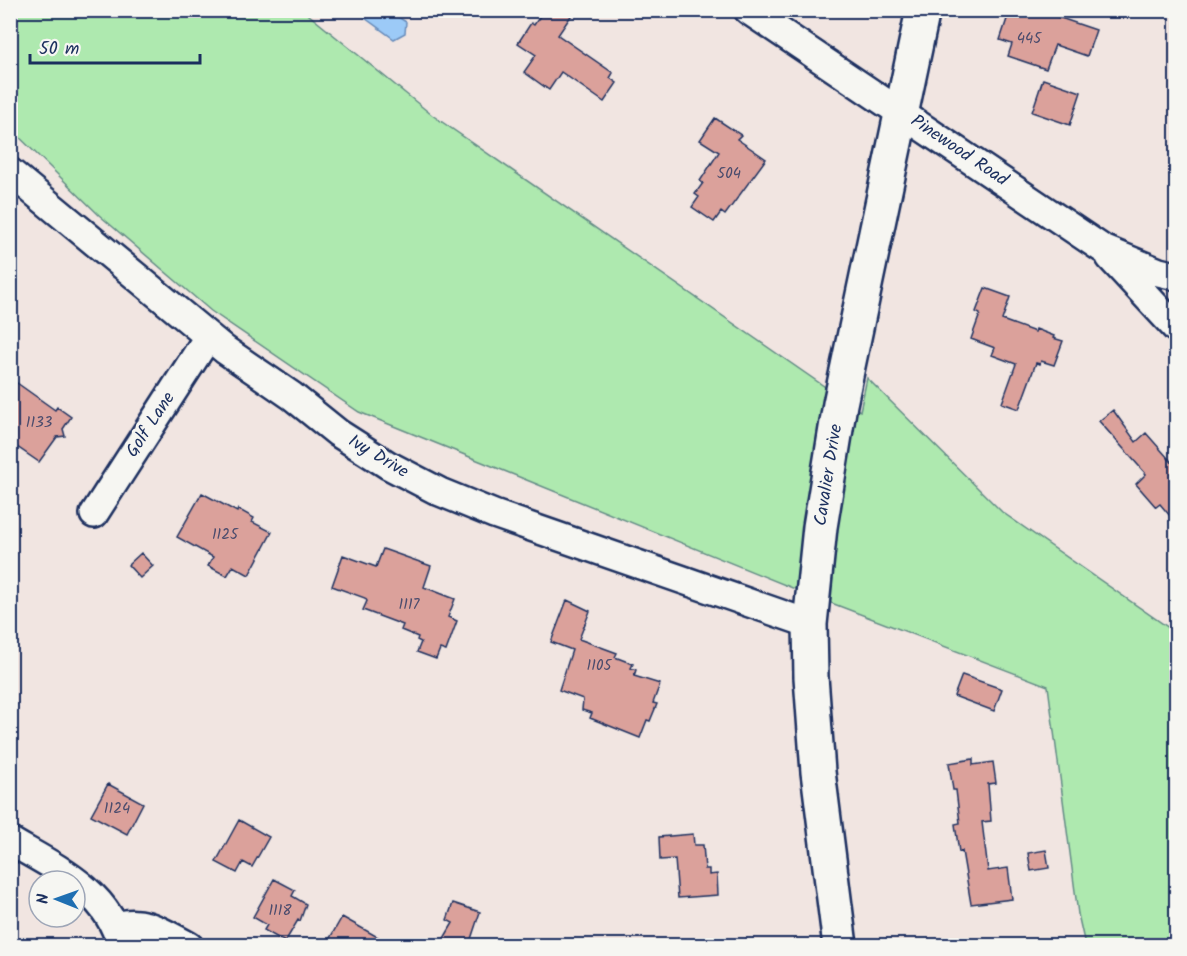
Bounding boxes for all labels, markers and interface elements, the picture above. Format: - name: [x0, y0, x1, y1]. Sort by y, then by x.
- scale bar: [30, 27, 200, 65]
- house number: 445: [1017, 27, 1042, 51]
- text: 50 m: [39, 35, 79, 64]
- street label: Pinewood Road: [904, 108, 1015, 195]
- house number: 504: [717, 162, 741, 186]
- street label: Golf Lane: [119, 386, 183, 464]
- house number: 1133: [26, 411, 53, 435]
- street label: Cavalier Drive: [807, 422, 851, 528]
- street label: Ivy Drive: [342, 427, 414, 487]
- house number: 1125: [212, 523, 239, 547]
- house number: 1117: [398, 593, 421, 617]
- house number: 1105: [587, 654, 612, 678]
- house number: 1124: [104, 797, 130, 821]
- north arrow: [27, 869, 87, 929]
- text: N: [31, 893, 56, 904]
- house number: 1118: [268, 899, 293, 923]

